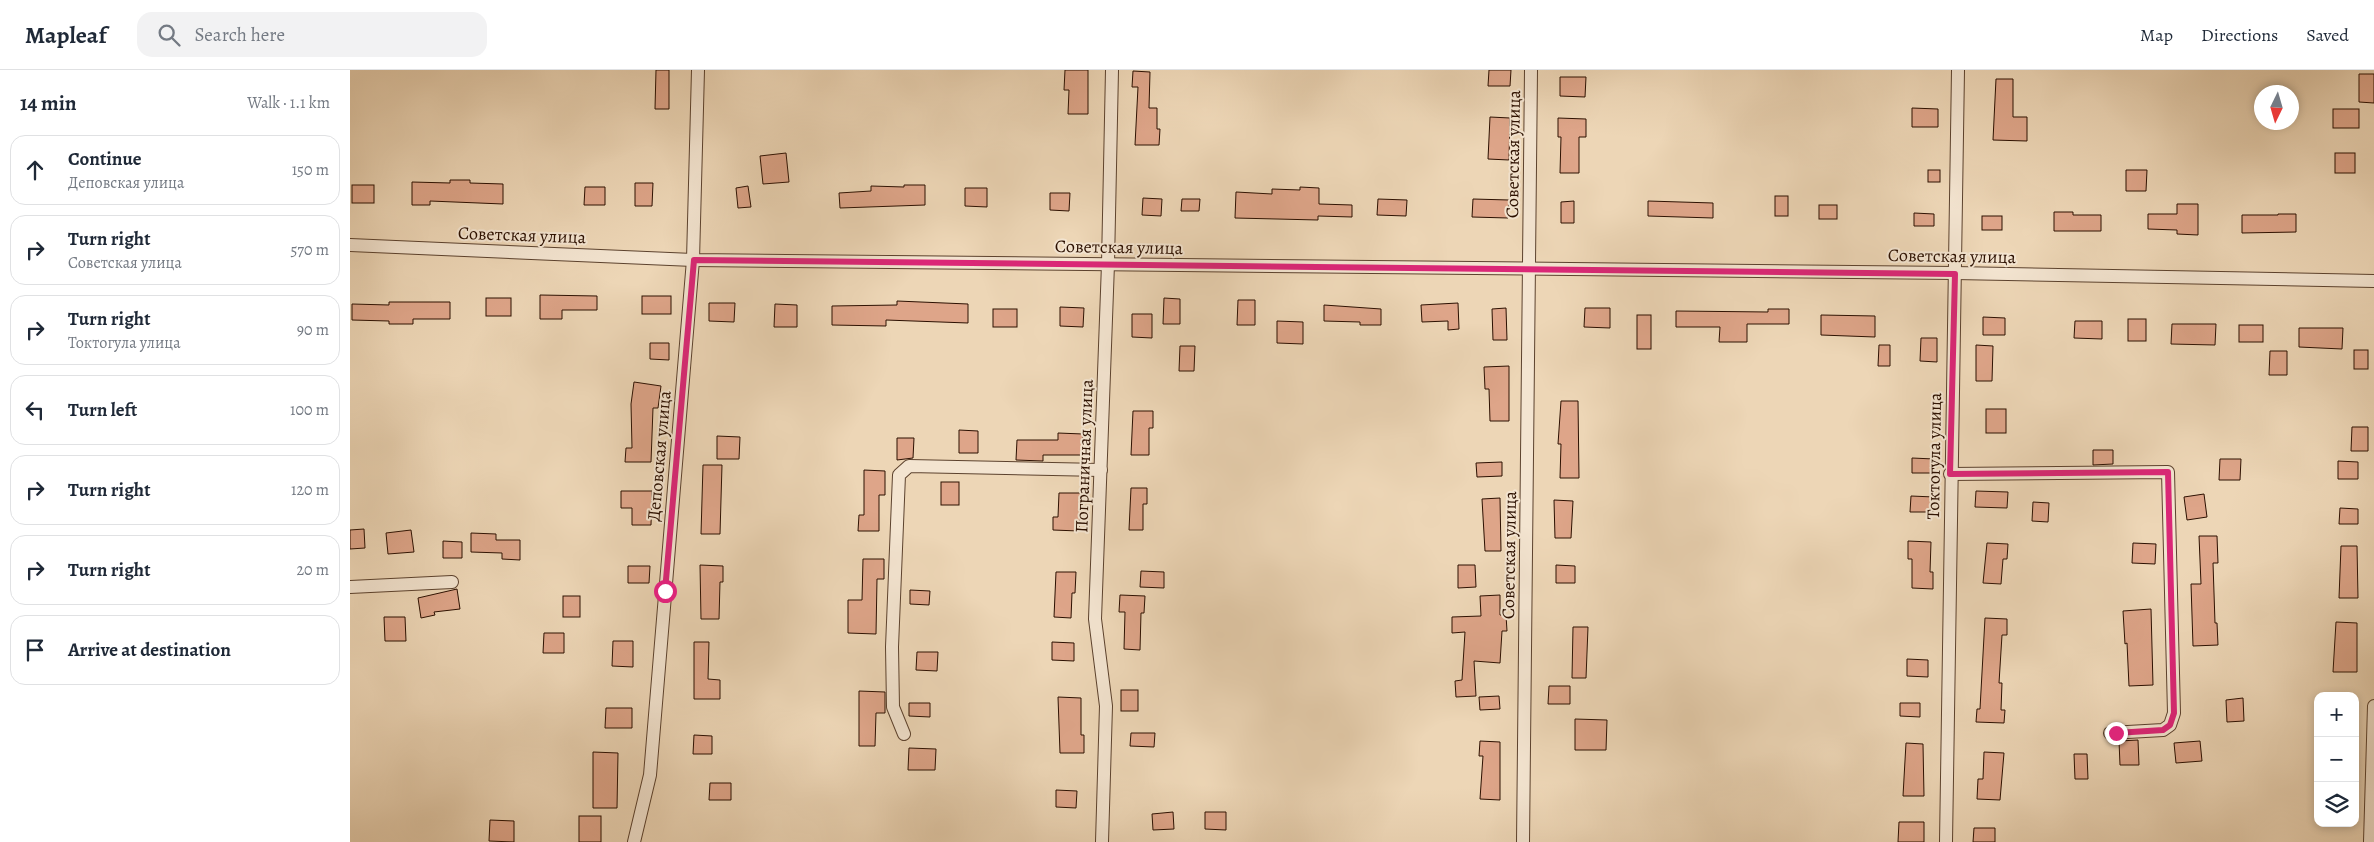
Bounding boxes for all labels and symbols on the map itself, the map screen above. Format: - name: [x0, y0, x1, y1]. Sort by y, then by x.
- north arrow: [2254, 85, 2299, 130]
- street label: Советская улица: [1500, 89, 1526, 218]
- street label: Советская улица: [458, 221, 587, 249]
- street label: Советская улица: [1055, 234, 1184, 260]
- street label: Советская улица: [1888, 243, 2017, 269]
- street label: Пограничная улица: [1069, 378, 1099, 533]
- street label: Деповская улица: [641, 389, 677, 522]
- street label: Токтогула улица: [1921, 392, 1947, 520]
- street label: Советская улица: [1496, 490, 1522, 619]
- route start: [654, 580, 677, 603]
- route end: [2105, 722, 2128, 745]

